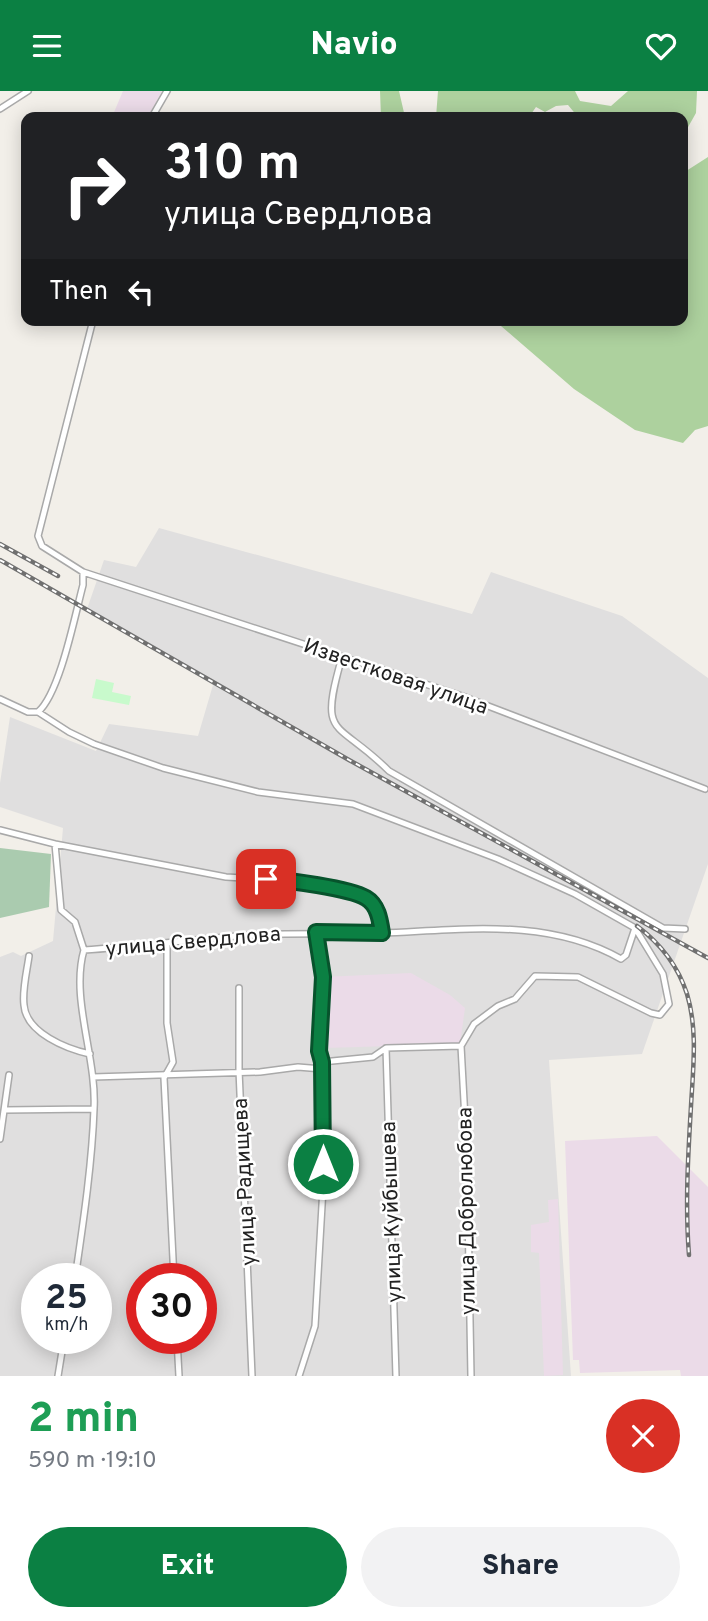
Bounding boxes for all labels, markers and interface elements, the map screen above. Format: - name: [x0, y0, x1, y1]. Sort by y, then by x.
- text: Navio: [310, 26, 398, 66]
- icon: menu: [28, 27, 66, 65]
- icon: heart: [642, 27, 680, 65]
- text: 310 m: [164, 135, 300, 197]
- icon: right: [49, 140, 140, 231]
- text: улица Свердлова: [164, 196, 432, 236]
- icon: left: [122, 273, 160, 311]
- text: Then: [49, 276, 108, 309]
- street label: Известковая улица: [300, 633, 491, 722]
- pin: [236, 849, 296, 909]
- icon: arrive: [247, 860, 285, 898]
- street label: улица Свердлова: [104, 921, 282, 964]
- street label: улица Радищева: [228, 1097, 263, 1267]
- street label: улица Добролюбова: [452, 1107, 483, 1315]
- street label: улица Куйбышева: [376, 1121, 409, 1303]
- position arrow: [286, 1127, 360, 1201]
- speed limit sign: 30: [126, 1263, 217, 1354]
- text: 25: [45, 1277, 88, 1321]
- text: km/h: [45, 1314, 88, 1337]
- text: 2 min: [28, 1394, 139, 1447]
- button: close: [606, 1399, 680, 1473]
- text: 590 m · 19:10: [28, 1447, 157, 1476]
- button: Exit: [28, 1527, 347, 1607]
- button: Share: [361, 1527, 680, 1607]

